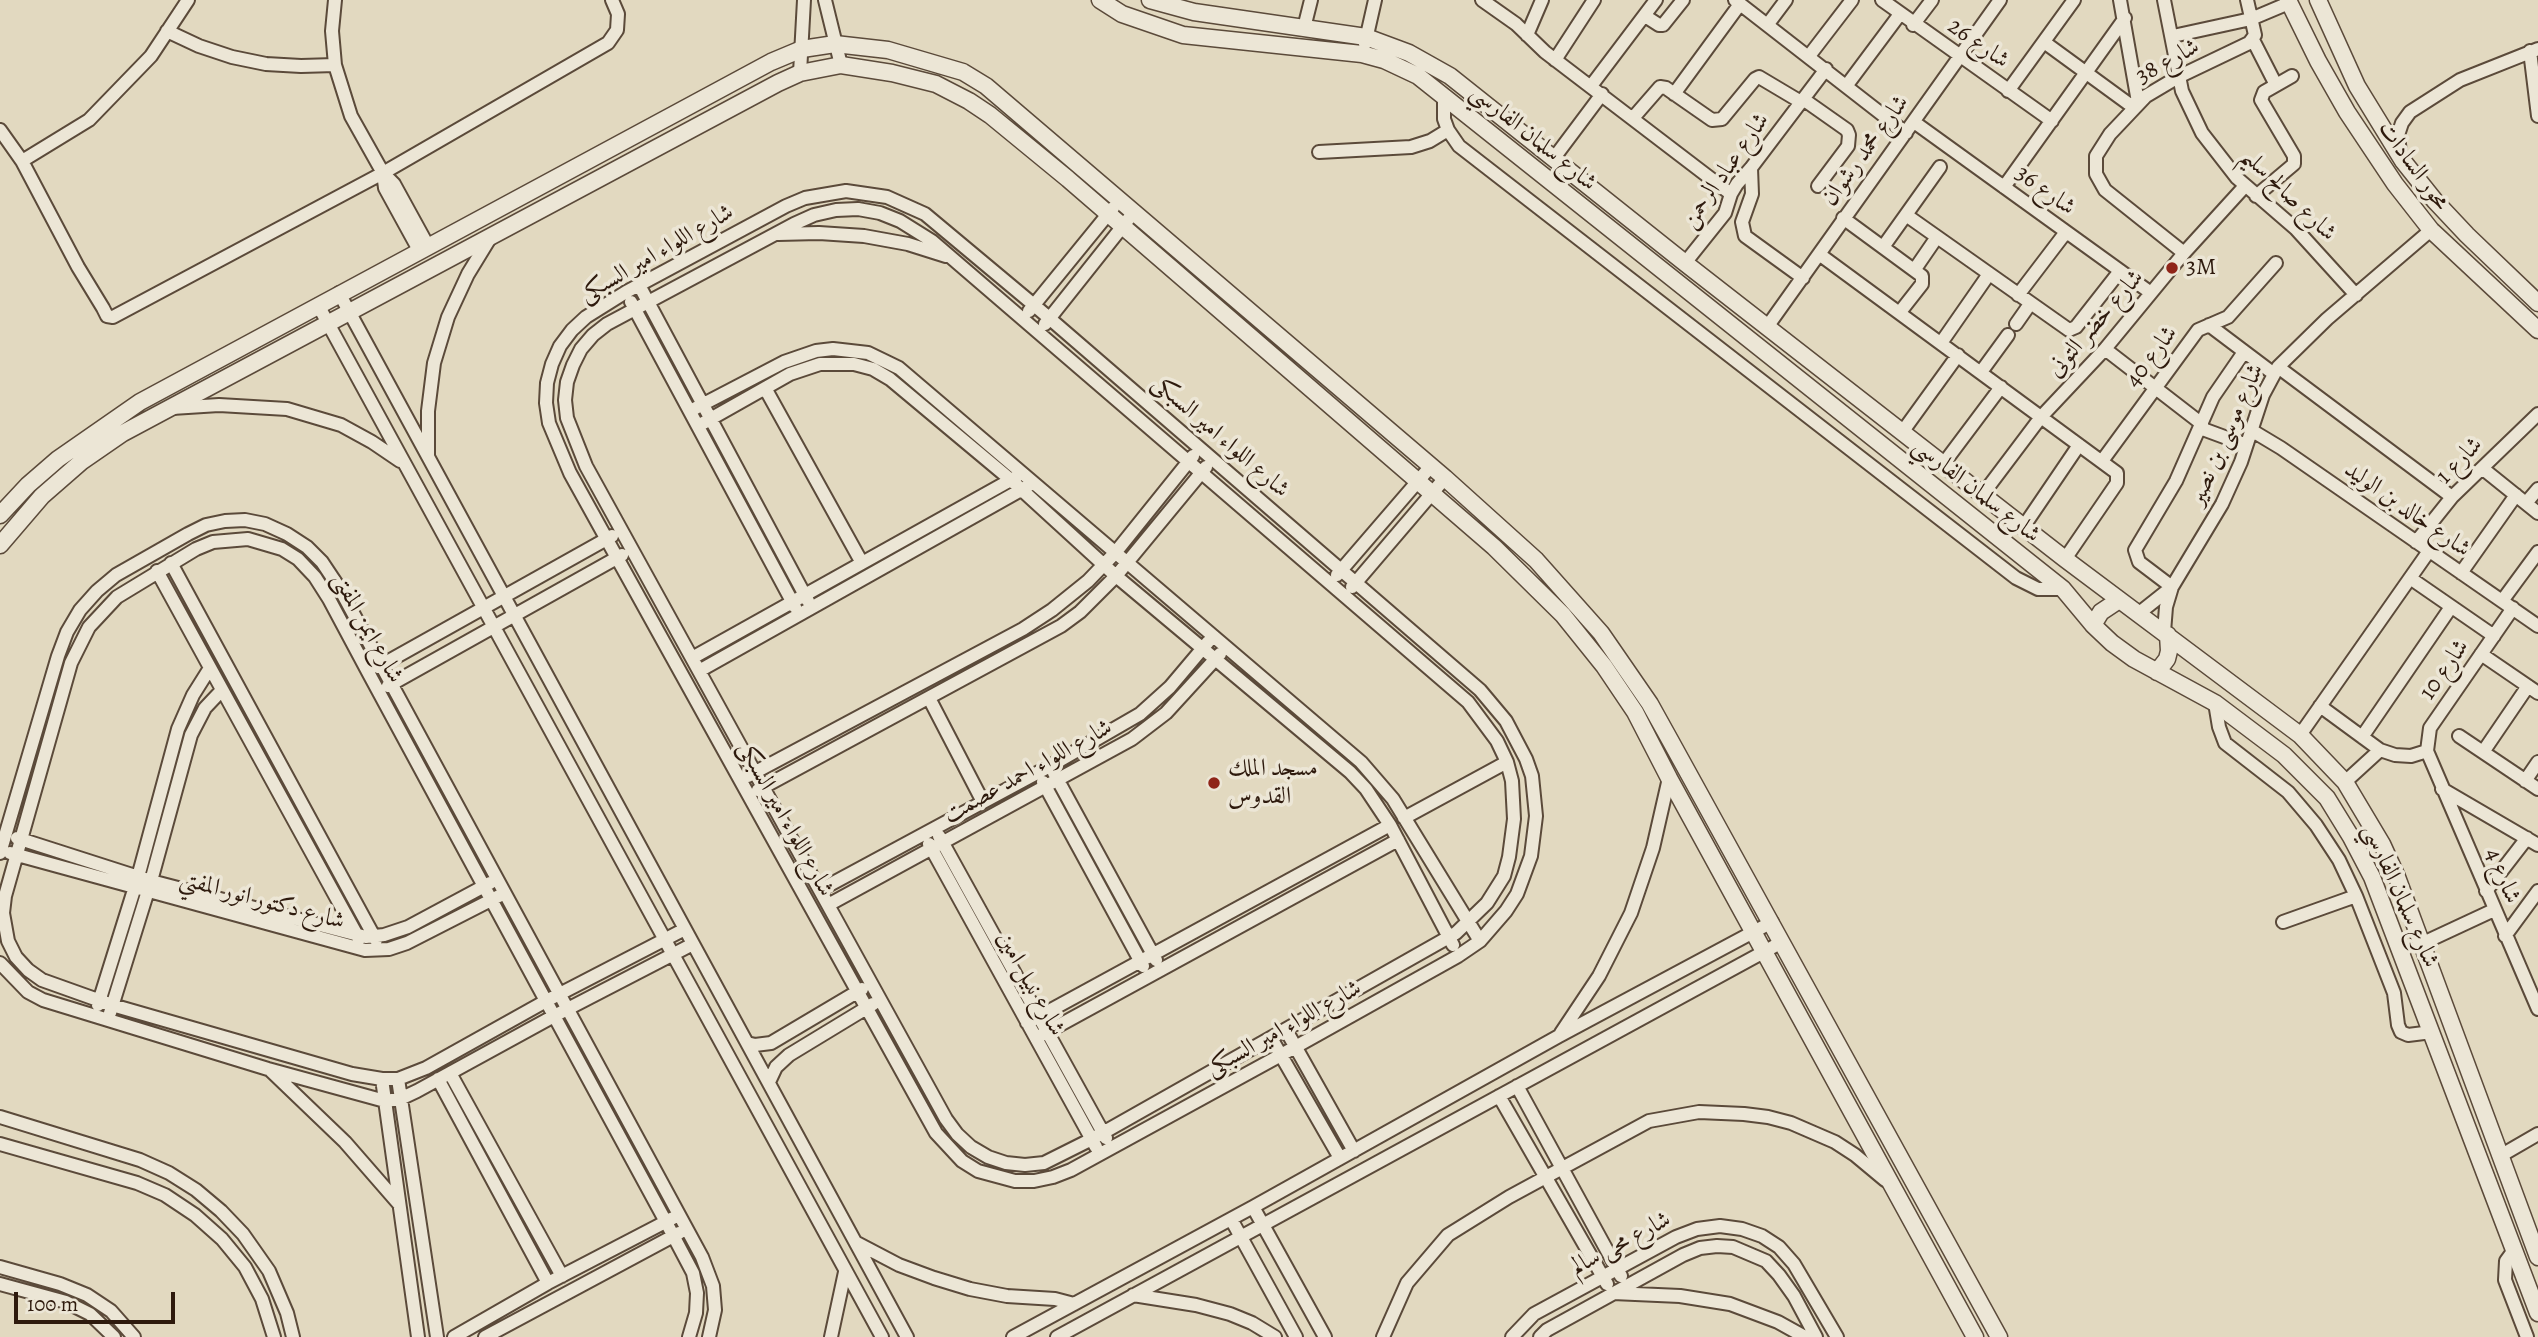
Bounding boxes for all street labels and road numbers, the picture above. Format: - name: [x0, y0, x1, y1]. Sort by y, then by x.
- street label: شارع 26: [1942, 12, 2014, 76]
- street label: شارع 38: [2131, 33, 2205, 91]
- street label: شارع سلمان الفارسي: [1464, 78, 1602, 198]
- street label: شارع محمد رشوان: [1816, 90, 1916, 212]
- street label: شارع عباد الرحمن: [1676, 108, 1776, 234]
- street label: محور السادات: [2371, 116, 2455, 216]
- street label: شارع صالح سليم: [2234, 142, 2342, 248]
- street label: شارع 36: [2009, 160, 2081, 222]
- street label: شارع اللواء امير السبكى: [575, 198, 739, 310]
- street label: شارع خضر التونى: [2041, 264, 2151, 384]
- street label: شارع 40: [2119, 320, 2185, 394]
- street label: شارع موسى بن نصير: [2183, 360, 2271, 510]
- street label: شارع اللواء امير السبكى: [1145, 369, 1295, 505]
- street label: شارع 1: [2431, 431, 2489, 491]
- street label: شارع سلمان الفارسي: [1906, 432, 2046, 550]
- street label: شارع خالد بن الوليد: [2338, 456, 2476, 564]
- street label: شارع ايمن المفتى: [325, 568, 409, 688]
- street label: شارع 10: [2414, 634, 2476, 706]
- street label: شارع اللواء احمد عصمت: [939, 714, 1117, 830]
- street label: شارع اللواء امير السبكى: [730, 736, 840, 902]
- street label: شارع سلمان الفارسي: [2355, 820, 2445, 972]
- street label: شارع 4: [2478, 844, 2526, 908]
- street label: شارع دكتور انور المفتي: [176, 865, 348, 937]
- street label: شارع نبيل امين: [989, 927, 1071, 1041]
- street label: شارع اللواء امير السبكى: [1201, 974, 1367, 1084]
- street label: شارع محى سالم: [1566, 1206, 1676, 1282]

